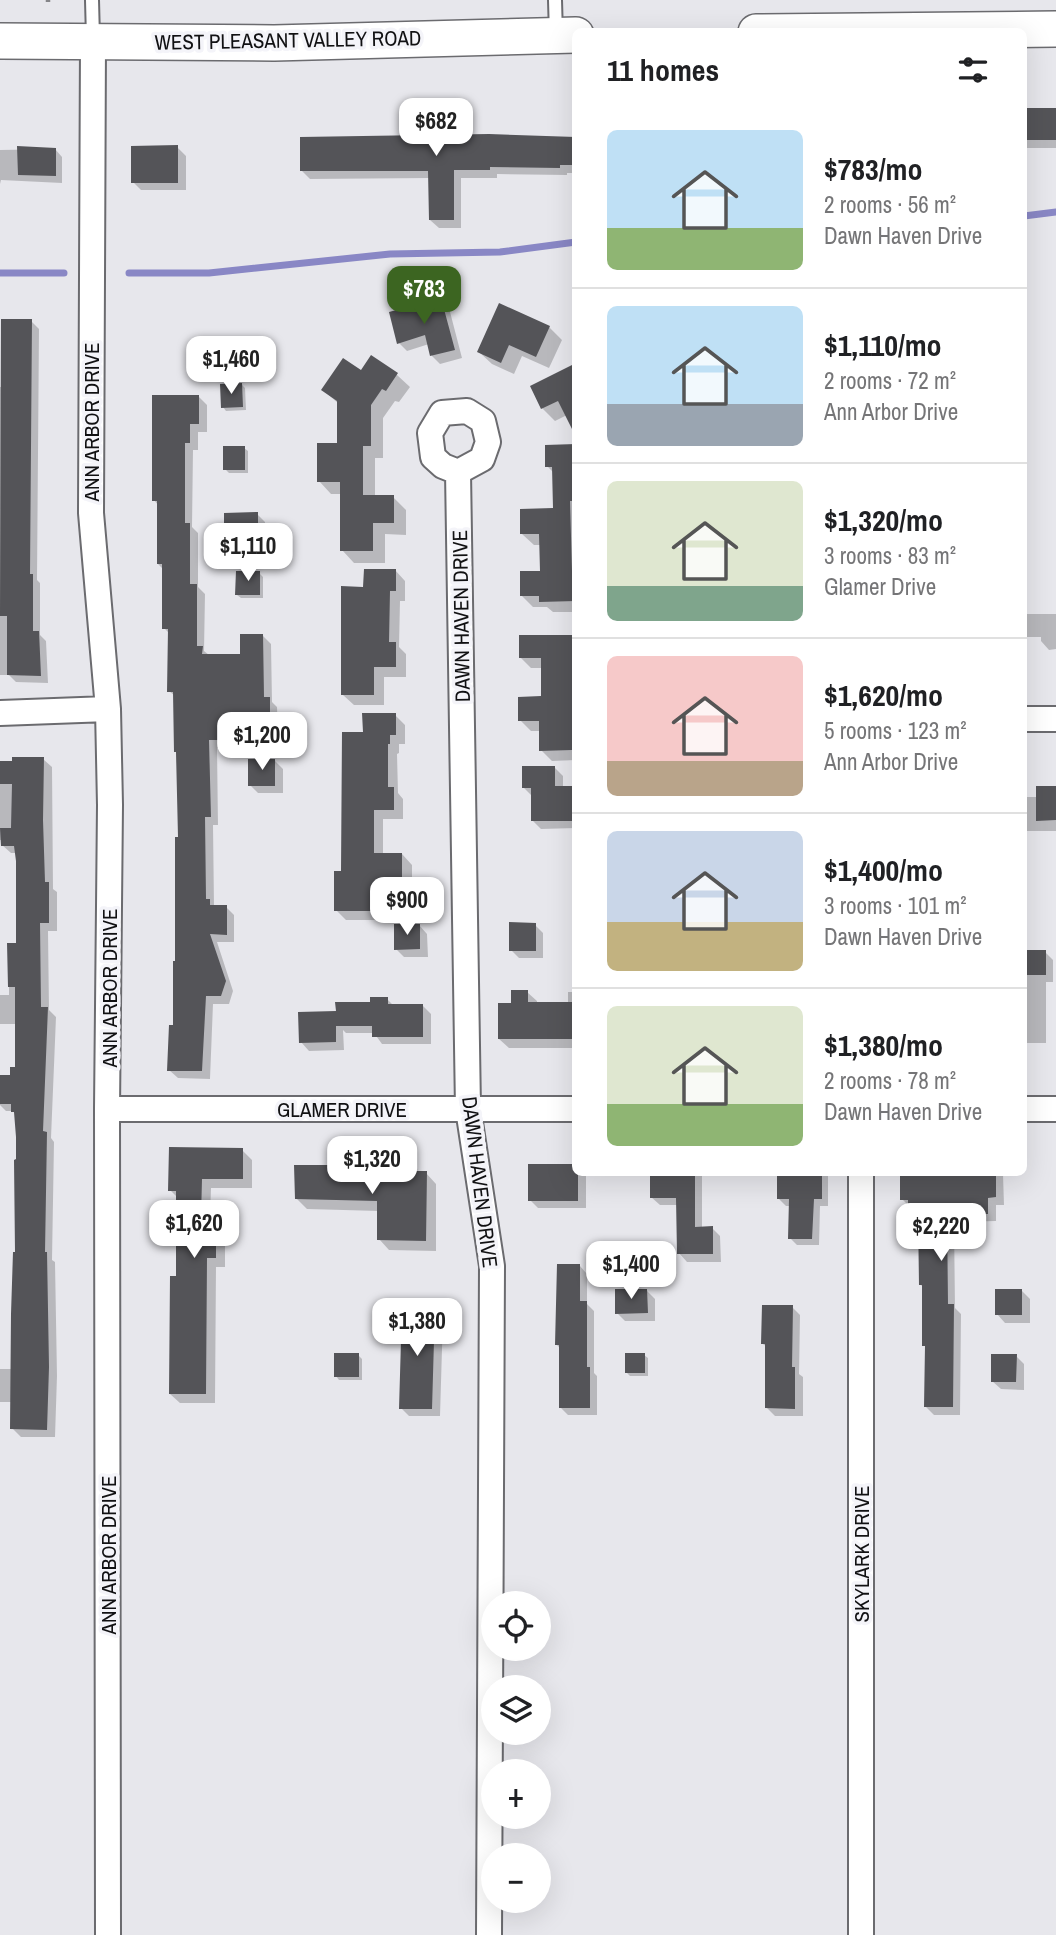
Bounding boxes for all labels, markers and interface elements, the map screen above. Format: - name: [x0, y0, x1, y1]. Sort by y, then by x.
- street label: WEST PLEASANT VALLEY ROAD: [154, 23, 422, 57]
- text: 11 homes: [607, 50, 719, 90]
- icon: filters: [954, 51, 992, 89]
- pin: $682: [395, 99, 477, 158]
- text: $682: [415, 105, 457, 136]
- text: $783/mo: [824, 149, 922, 189]
- icon: home: [663, 158, 747, 242]
- text: 2 rooms · 56 m²: [824, 189, 956, 220]
- text: Dawn Haven Drive: [824, 220, 982, 251]
- pin: $783: [383, 266, 465, 326]
- text: $783: [403, 273, 445, 304]
- text: $1,110/mo: [824, 325, 942, 365]
- icon: home: [663, 334, 747, 418]
- pin: $1,460: [174, 336, 288, 396]
- street label: ANN ARBOR DRIVE: [77, 343, 106, 502]
- text: $1,460: [202, 343, 260, 374]
- text: 2 rooms · 72 m²: [824, 365, 956, 396]
- text: Ann Arbor Drive: [824, 396, 958, 427]
- text: $1,320/mo: [824, 500, 943, 540]
- icon: home: [663, 509, 747, 593]
- pin: $1,110: [191, 524, 305, 583]
- text: $1,110: [220, 530, 276, 561]
- street label: DAWN HAVEN DRIVE: [445, 530, 477, 702]
- text: 3 rooms · 83 m²: [824, 540, 956, 571]
- text: Glamer Drive: [824, 571, 936, 602]
- text: $1,620/mo: [824, 675, 943, 715]
- icon: home: [663, 684, 747, 768]
- pin: $1,200: [205, 712, 319, 772]
- text: 5 rooms · 123 m²: [824, 715, 967, 746]
- text: $1,200: [233, 719, 291, 750]
- text: Ann Arbor Drive: [824, 746, 958, 777]
- text: $1,400/mo: [824, 850, 943, 890]
- icon: home: [663, 859, 747, 943]
- pin: $900: [366, 878, 448, 937]
- text: $900: [386, 884, 428, 915]
- text: 3 rooms · 101 m²: [824, 890, 967, 921]
- street label: ANN ARBOR DRIVE: [95, 909, 124, 1068]
- text: Dawn Haven Drive: [824, 921, 982, 952]
- text: $1,380/mo: [824, 1025, 943, 1065]
- icon: home: [663, 1034, 747, 1118]
- text: 2 rooms · 78 m²: [824, 1065, 956, 1096]
- street label: GLAMER DRIVE: [277, 1095, 407, 1124]
- street label: DAWN HAVEN DRIVE: [455, 1095, 505, 1269]
- text: Dawn Haven Drive: [824, 1096, 982, 1127]
- pin: $1,320: [315, 1136, 429, 1196]
- text: $1,320: [343, 1143, 401, 1174]
- pin: $1,620: [137, 1200, 251, 1260]
- pin: $2,220: [884, 1204, 998, 1263]
- text: $1,620: [165, 1207, 223, 1238]
- text: $2,220: [912, 1210, 970, 1241]
- pin: $1,400: [574, 1242, 688, 1301]
- text: $1,400: [602, 1248, 660, 1279]
- pin: $1,380: [360, 1298, 474, 1358]
- text: $1,380: [388, 1305, 446, 1336]
- street label: ANN ARBOR DRIVE: [94, 1476, 123, 1635]
- street label: SKYLARK DRIVE: [847, 1486, 876, 1622]
- map controls: [481, 1591, 551, 1913]
- button: locate: [481, 1591, 551, 1661]
- button: layers: [481, 1675, 551, 1745]
- button: +: [481, 1759, 551, 1829]
- button: −: [481, 1843, 551, 1913]

